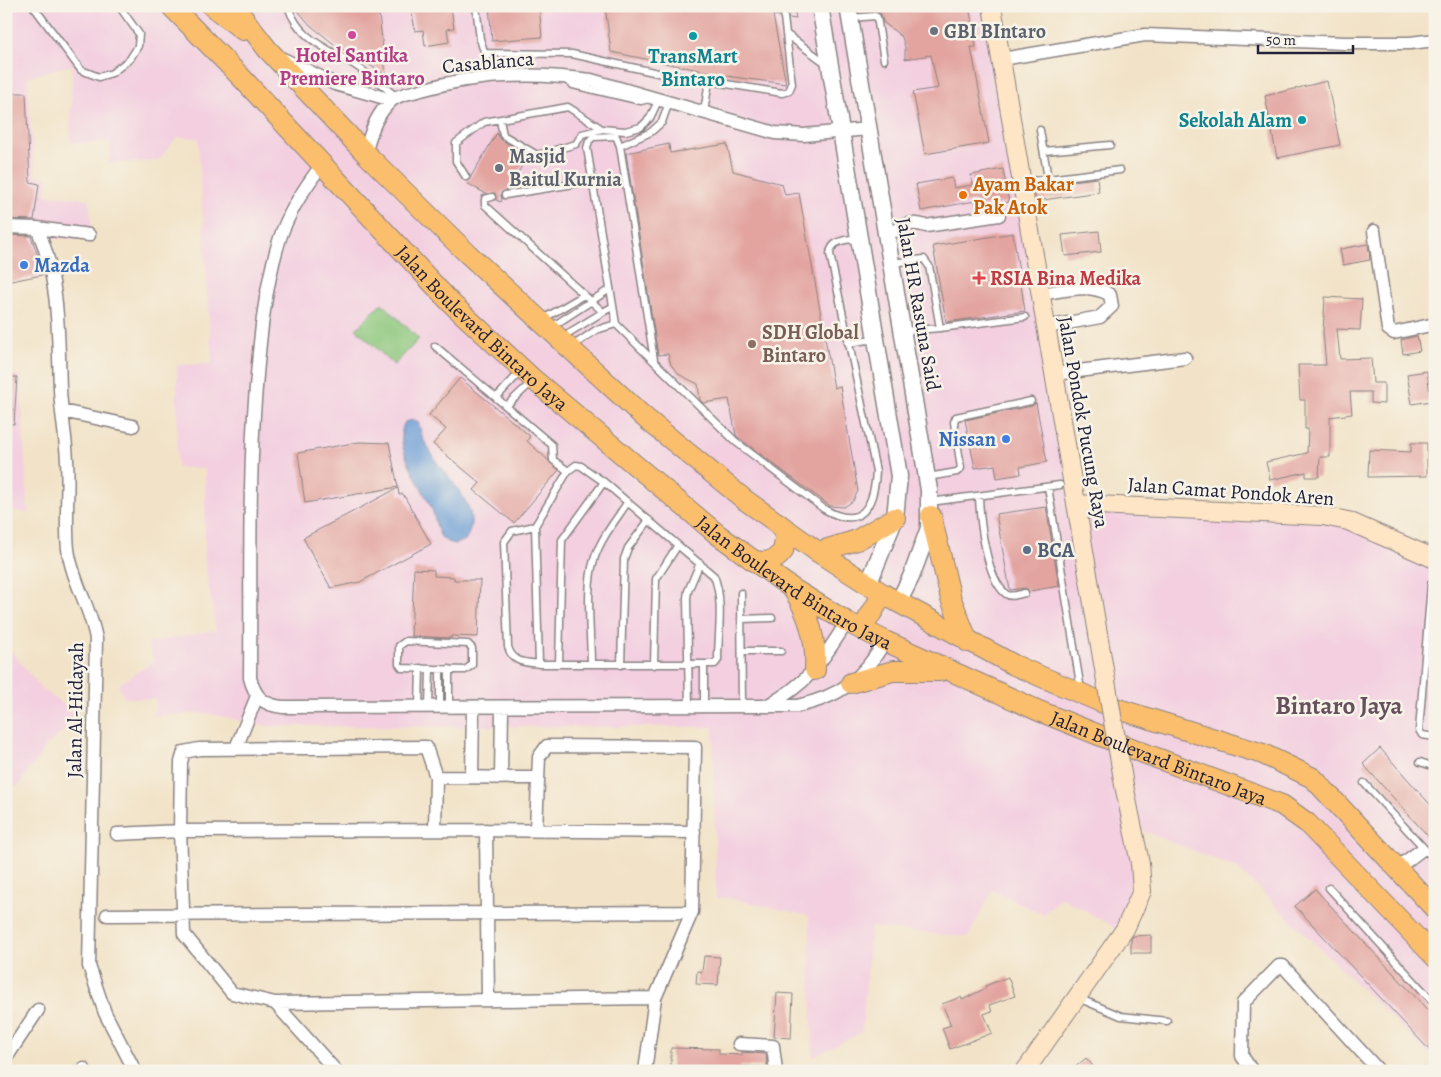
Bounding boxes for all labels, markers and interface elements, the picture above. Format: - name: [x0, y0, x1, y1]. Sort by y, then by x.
- place label: GBI BIntaro: [944, 18, 1046, 45]
- scale bar: [1258, 22, 1354, 54]
- marker: GBI BIntaro: [928, 25, 940, 37]
- marker: Hotel Santika Premiere Bintaro: [346, 29, 358, 41]
- marker: TransMart Bintaro: [687, 30, 699, 42]
- text: 50 m: [1266, 30, 1296, 50]
- place label: Hotel Santika Premiere Bintaro: [279, 42, 425, 92]
- place label: TransMart Bintaro: [648, 43, 738, 93]
- street label: Casablanca: [441, 45, 536, 80]
- place label: Sekolah Alam: [1179, 107, 1292, 134]
- marker: Sekolah Alam: [1296, 114, 1308, 126]
- place label: Masjid Baitul Kurnia: [509, 143, 622, 193]
- marker: Masjid Baitul Kurnia: [493, 162, 505, 174]
- place label: Ayam Bakar Pak Atok: [972, 171, 1074, 221]
- marker: Ayam Bakar Pak Atok: [957, 189, 969, 201]
- street label: Jalan HR Rasuna Said: [890, 215, 947, 393]
- street label: Jalan Boulevard Bintaro Jaya: [390, 239, 575, 418]
- place label: Mazda: [34, 252, 90, 279]
- marker: Mazda: [18, 259, 30, 271]
- place label: RSIA Bina Medika: [990, 265, 1142, 292]
- marker: RSIA Bina Medika: [972, 271, 986, 285]
- street label: Jalan Pondok Pucung Raya: [1052, 314, 1116, 531]
- place label: SDH Global Bintaro: [762, 319, 859, 369]
- marker: SDH Global Bintaro: [746, 338, 758, 350]
- place label: Nissan: [938, 426, 996, 453]
- marker: Nissan: [1000, 433, 1012, 445]
- street label: Jalan Camat Pondok Aren: [1127, 471, 1335, 512]
- street label: Jalan Boulevard Bintaro Jaya: [690, 509, 897, 657]
- place label: BCA: [1037, 537, 1075, 564]
- marker: BCA: [1021, 544, 1033, 556]
- street label: Jalan Al-Hidayah: [61, 641, 90, 778]
- district label: Bintaro Jaya: [1275, 689, 1403, 723]
- street label: Jalan Boulevard Bintaro Jaya: [1047, 704, 1271, 812]

